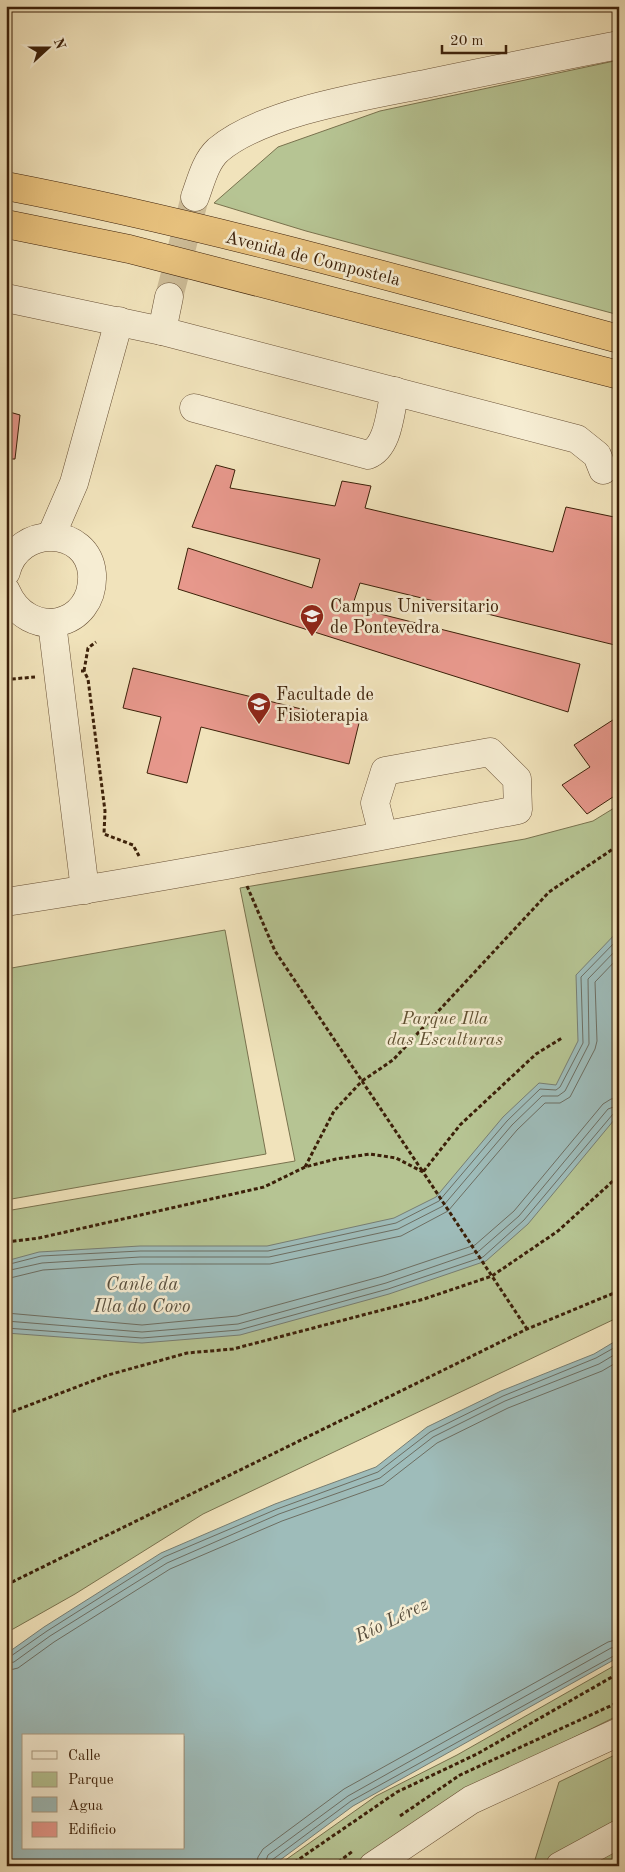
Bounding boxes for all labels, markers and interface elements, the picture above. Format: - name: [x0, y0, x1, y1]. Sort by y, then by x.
- north arrow: [22, 22, 72, 72]
- scale bar: [442, 22, 506, 54]
- text: 20 m: [450, 34, 484, 49]
- text: N: [51, 36, 68, 51]
- street label: Avenida de Compostela: [223, 228, 402, 289]
- place label: Campus Universitario de Pontevedra: [330, 598, 499, 637]
- school or university icon: Campus Universitario de Pontevedra: [299, 603, 325, 637]
- place label: Facultade de Fisioterapia: [276, 686, 374, 725]
- school or university icon: Facultade de Fisioterapia: [246, 691, 272, 725]
- park label: Parque Illa das Esculturas: [387, 1010, 503, 1049]
- water label: Canle da Illa do Covo: [92, 1276, 191, 1317]
- water label: Río Lérez: [351, 1595, 432, 1648]
- legend: [22, 1734, 185, 1850]
- text: Calle: [68, 1749, 101, 1764]
- text: Parque: [68, 1773, 114, 1788]
- text: Agua: [68, 1799, 104, 1814]
- text: Edificio: [68, 1823, 116, 1838]

